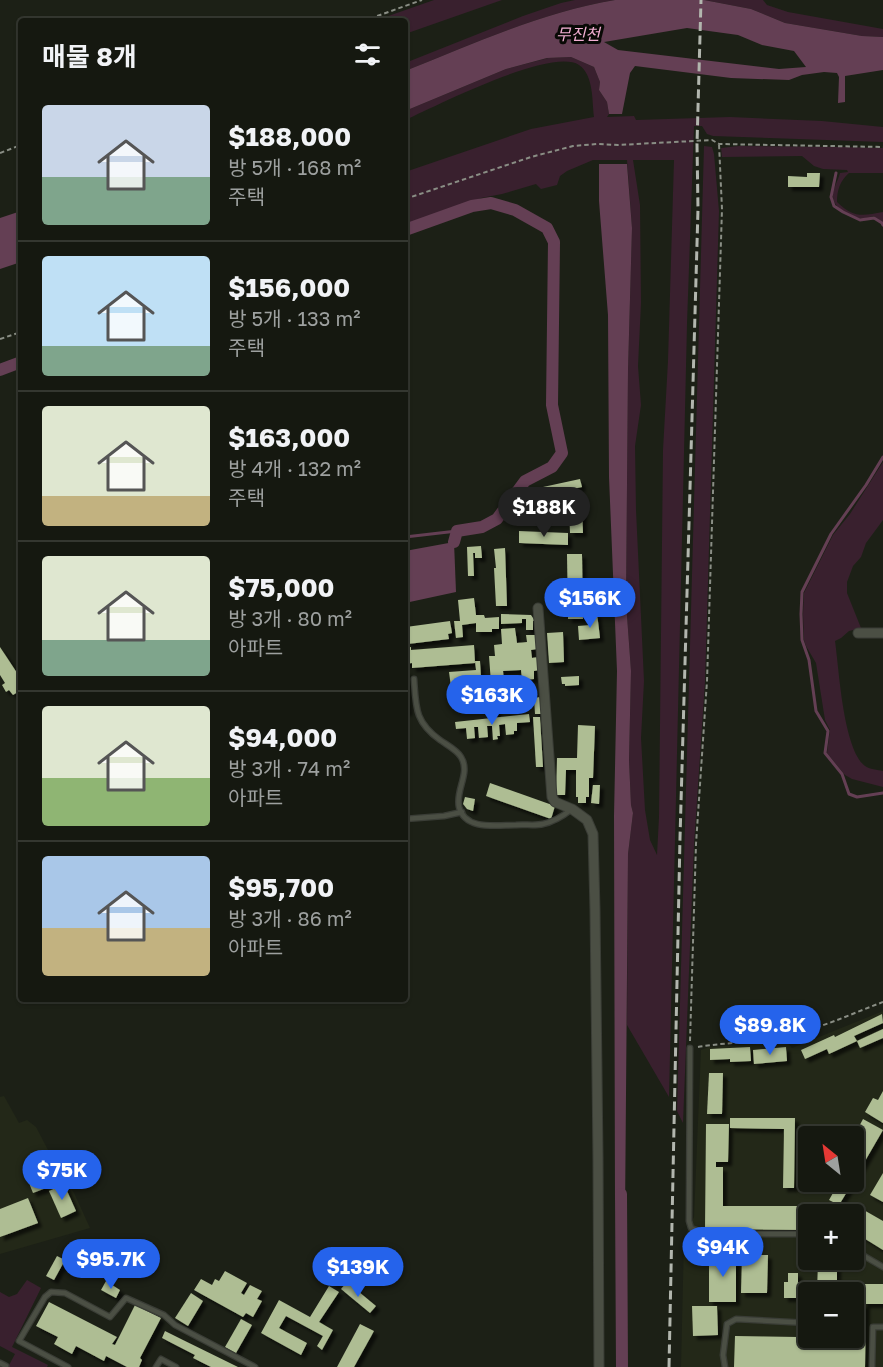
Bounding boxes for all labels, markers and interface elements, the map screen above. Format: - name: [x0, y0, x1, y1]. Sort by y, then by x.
- water label: 무진천: [556, 24, 602, 44]
- icon: filters: [351, 38, 384, 71]
- text: 매물 8개: [42, 41, 137, 72]
- text: $188,000: [228, 121, 351, 152]
- icon: home: [90, 129, 162, 201]
- text: 방 5개 · 168 m²: [228, 155, 361, 179]
- text: 주택: [228, 184, 265, 208]
- text: $156,000: [228, 272, 350, 303]
- icon: home: [90, 280, 162, 352]
- text: 방 5개 · 133 m²: [228, 306, 360, 330]
- text: 주택: [228, 335, 265, 359]
- text: $163,000: [228, 422, 350, 453]
- icon: home: [90, 430, 162, 502]
- text: 방 4개 · 132 m²: [228, 456, 361, 480]
- text: 주택: [228, 485, 265, 509]
- pin: $188K: [502, 487, 586, 538]
- text: $188K: [512, 494, 576, 518]
- text: $75,000: [228, 572, 334, 603]
- pin: $156K: [548, 578, 632, 629]
- icon: home: [90, 580, 162, 652]
- text: $156K: [558, 585, 622, 609]
- text: 방 3개 · 80 m²: [228, 606, 352, 630]
- text: 아파트: [228, 635, 283, 659]
- pin: $163K: [450, 675, 534, 726]
- text: $163K: [460, 682, 524, 706]
- text: $94,000: [228, 722, 337, 753]
- icon: home: [90, 730, 162, 802]
- text: 방 3개 · 74 m²: [228, 756, 350, 780]
- text: 아파트: [228, 785, 283, 809]
- text: $95,700: [228, 872, 334, 903]
- icon: home: [90, 880, 162, 952]
- text: 방 3개 · 86 m²: [228, 906, 352, 930]
- text: 아파트: [228, 935, 283, 959]
- pin: $89.8K: [721, 1005, 819, 1056]
- text: $89.8K: [734, 1012, 806, 1036]
- north arrow: [798, 1126, 864, 1192]
- map controls: [798, 1126, 864, 1348]
- pin: $75K: [26, 1150, 98, 1201]
- text: $75K: [37, 1157, 88, 1181]
- button: +: [798, 1204, 864, 1270]
- pin: $94K: [687, 1227, 759, 1278]
- text: $94K: [696, 1234, 750, 1258]
- pin: $95.7K: [62, 1239, 160, 1290]
- text: $95.7K: [76, 1246, 146, 1270]
- pin: $139K: [316, 1247, 400, 1298]
- text: $139K: [326, 1254, 390, 1278]
- button: −: [798, 1282, 864, 1348]

